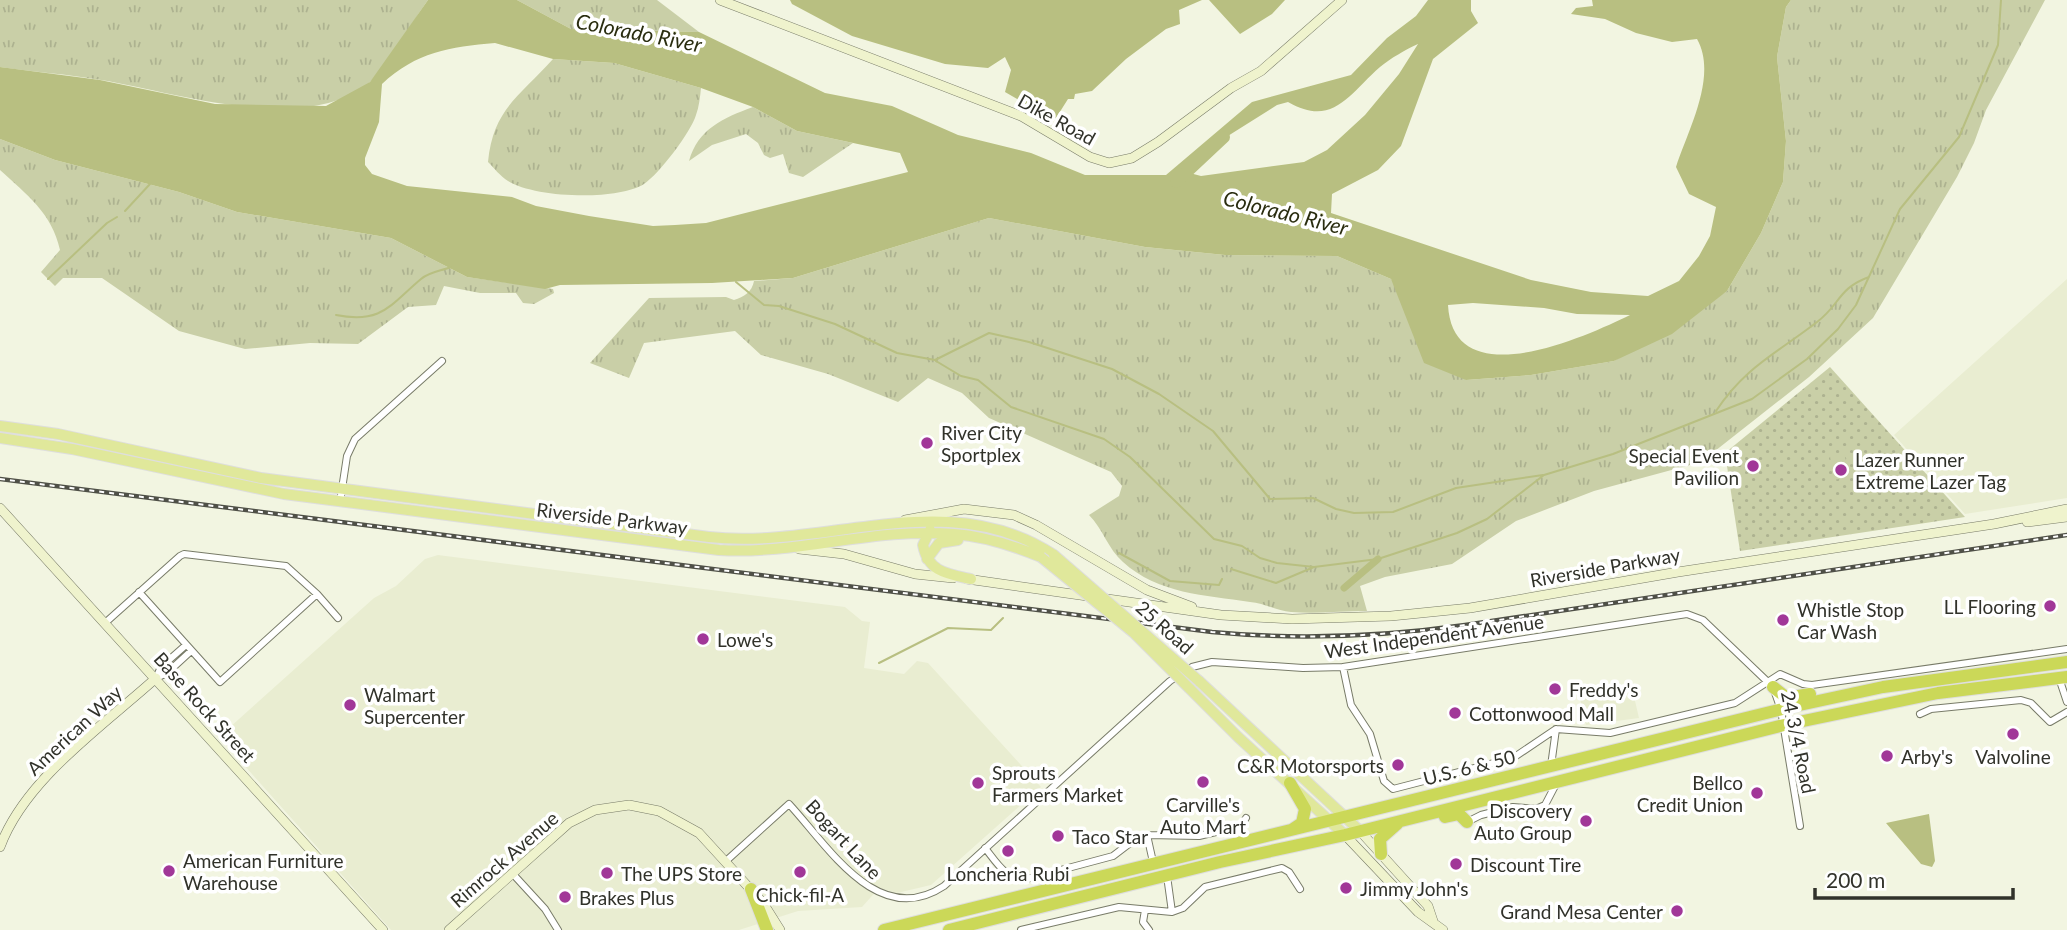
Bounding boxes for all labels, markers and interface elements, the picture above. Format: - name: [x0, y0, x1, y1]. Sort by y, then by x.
- water label: Colorado River: [574, 8, 705, 57]
- street label: Dike Road: [1014, 88, 1100, 150]
- water label: Colorado River: [1221, 184, 1352, 240]
- place label: River City Sportplex: [941, 421, 1022, 466]
- marker: River City Sportplex: [919, 435, 935, 451]
- place label: Special Event Pavilion: [1628, 444, 1739, 489]
- place label: Lazer Runner Extreme Lazer Tag: [1855, 448, 2006, 493]
- marker: Special Event Pavilion: [1745, 458, 1761, 474]
- marker: Lazer Runner Extreme Lazer Tag: [1833, 462, 1849, 478]
- street label: Riverside Parkway: [535, 497, 689, 539]
- street label: Riverside Parkway: [1528, 542, 1682, 592]
- street label: 25 Road: [1132, 595, 1198, 659]
- place label: LL Flooring: [1944, 595, 2036, 618]
- place label: Whistle Stop Car Wash: [1797, 598, 1904, 643]
- marker: LL Flooring: [2042, 598, 2058, 614]
- street label: West Independent Avenue: [1323, 609, 1545, 663]
- marker: Whistle Stop Car Wash: [1775, 612, 1791, 628]
- place label: Lowe's: [717, 628, 773, 651]
- marker: Lowe's: [695, 631, 711, 647]
- street label: Base Rock Street: [149, 647, 261, 767]
- place label: Freddy's: [1569, 678, 1639, 701]
- street label: American Way: [22, 680, 126, 780]
- marker: Freddy's: [1547, 681, 1563, 697]
- place label: Walmart Supercenter: [364, 683, 465, 728]
- street label: 24 3/4 Road: [1777, 688, 1821, 796]
- marker: Walmart Supercenter: [342, 697, 358, 713]
- place label: Cottonwood Mall: [1469, 702, 1614, 725]
- marker: Cottonwood Mall: [1447, 705, 1463, 721]
- marker: Valvoline: [2005, 726, 2021, 742]
- street label: U.S. 6 & 50: [1421, 744, 1517, 790]
- place label: Arby's: [1901, 745, 1953, 768]
- place label: Valvoline: [1975, 745, 2051, 768]
- marker: Arby's: [1879, 748, 1895, 764]
- place label: C&R Motorsports: [1237, 754, 1384, 777]
- marker: C&R Motorsports: [1390, 757, 1406, 773]
- place label: Sprouts Farmers Market: [992, 761, 1123, 806]
- place label: Bellco Credit Union: [1637, 771, 1743, 816]
- marker: Carville's Auto Mart: [1195, 774, 1211, 790]
- marker: Sprouts Farmers Market: [970, 775, 986, 791]
- marker: Bellco Credit Union: [1749, 785, 1765, 801]
- place label: Carville's Auto Mart: [1160, 793, 1246, 838]
- street label: Bogart Lane: [801, 794, 887, 884]
- place label: Discovery Auto Group: [1474, 799, 1572, 844]
- street label: Rimrock Avenue: [445, 806, 563, 912]
- marker: Discovery Auto Group: [1578, 813, 1594, 829]
- place label: Taco Star: [1072, 825, 1148, 848]
- marker: Taco Star: [1050, 828, 1066, 844]
- marker: Loncheria Rubi: [1000, 843, 1016, 859]
- place label: American Furniture Warehouse: [183, 849, 344, 894]
- place label: Discount Tire: [1470, 853, 1581, 876]
- marker: Discount Tire: [1448, 856, 1464, 872]
- scale bar: [1815, 856, 2013, 900]
- place label: The UPS Store: [621, 862, 742, 885]
- place label: Loncheria Rubi: [946, 862, 1070, 885]
- marker: American Furniture Warehouse: [161, 863, 177, 879]
- marker: Chick-fil-A: [792, 864, 808, 880]
- marker: The UPS Store: [599, 865, 615, 881]
- text: 200 m: [1826, 867, 1885, 892]
- place label: Jimmy John's: [1360, 877, 1469, 900]
- marker: Jimmy John's: [1338, 880, 1354, 896]
- place label: Chick-fil-A: [756, 883, 844, 906]
- place label: Brakes Plus: [579, 886, 674, 909]
- marker: Brakes Plus: [557, 889, 573, 905]
- place label: Grand Mesa Center: [1500, 900, 1663, 923]
- marker: Grand Mesa Center: [1669, 903, 1685, 919]

